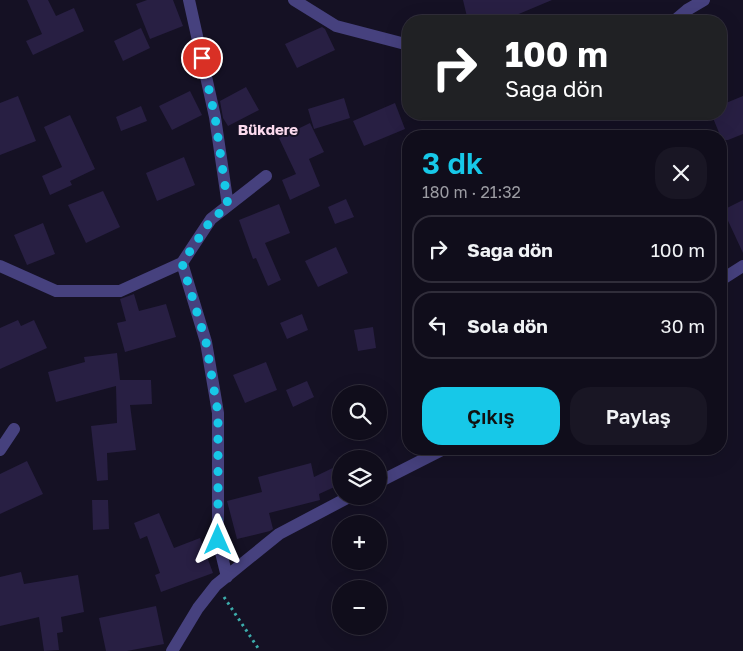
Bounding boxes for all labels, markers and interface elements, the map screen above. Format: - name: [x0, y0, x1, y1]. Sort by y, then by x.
- text: 100 m: [505, 33, 608, 75]
- icon: right: [422, 35, 487, 100]
- pin: [181, 37, 223, 79]
- icon: arrive: [188, 44, 216, 72]
- text: Sağa dön: [505, 75, 603, 102]
- district label: Bükdere: [238, 120, 298, 138]
- text: 3 dk: [422, 145, 483, 181]
- button: close: [655, 147, 707, 199]
- text: 180 m · 21:32: [422, 182, 521, 202]
- icon: right: [424, 235, 452, 263]
- text: Sağa dön: [467, 238, 553, 261]
- text: 100 m: [651, 238, 705, 261]
- icon: left: [424, 311, 452, 339]
- text: Sola dön: [467, 314, 548, 337]
- text: 30 m: [661, 314, 705, 337]
- map controls: [332, 385, 387, 635]
- button: search: [332, 385, 387, 440]
- button: Çıkış: [422, 387, 560, 445]
- button: Paylaş: [570, 387, 707, 445]
- button: layers: [332, 450, 387, 505]
- position arrow: [191, 513, 243, 565]
- button: +: [332, 515, 387, 570]
- button: −: [332, 580, 387, 635]

